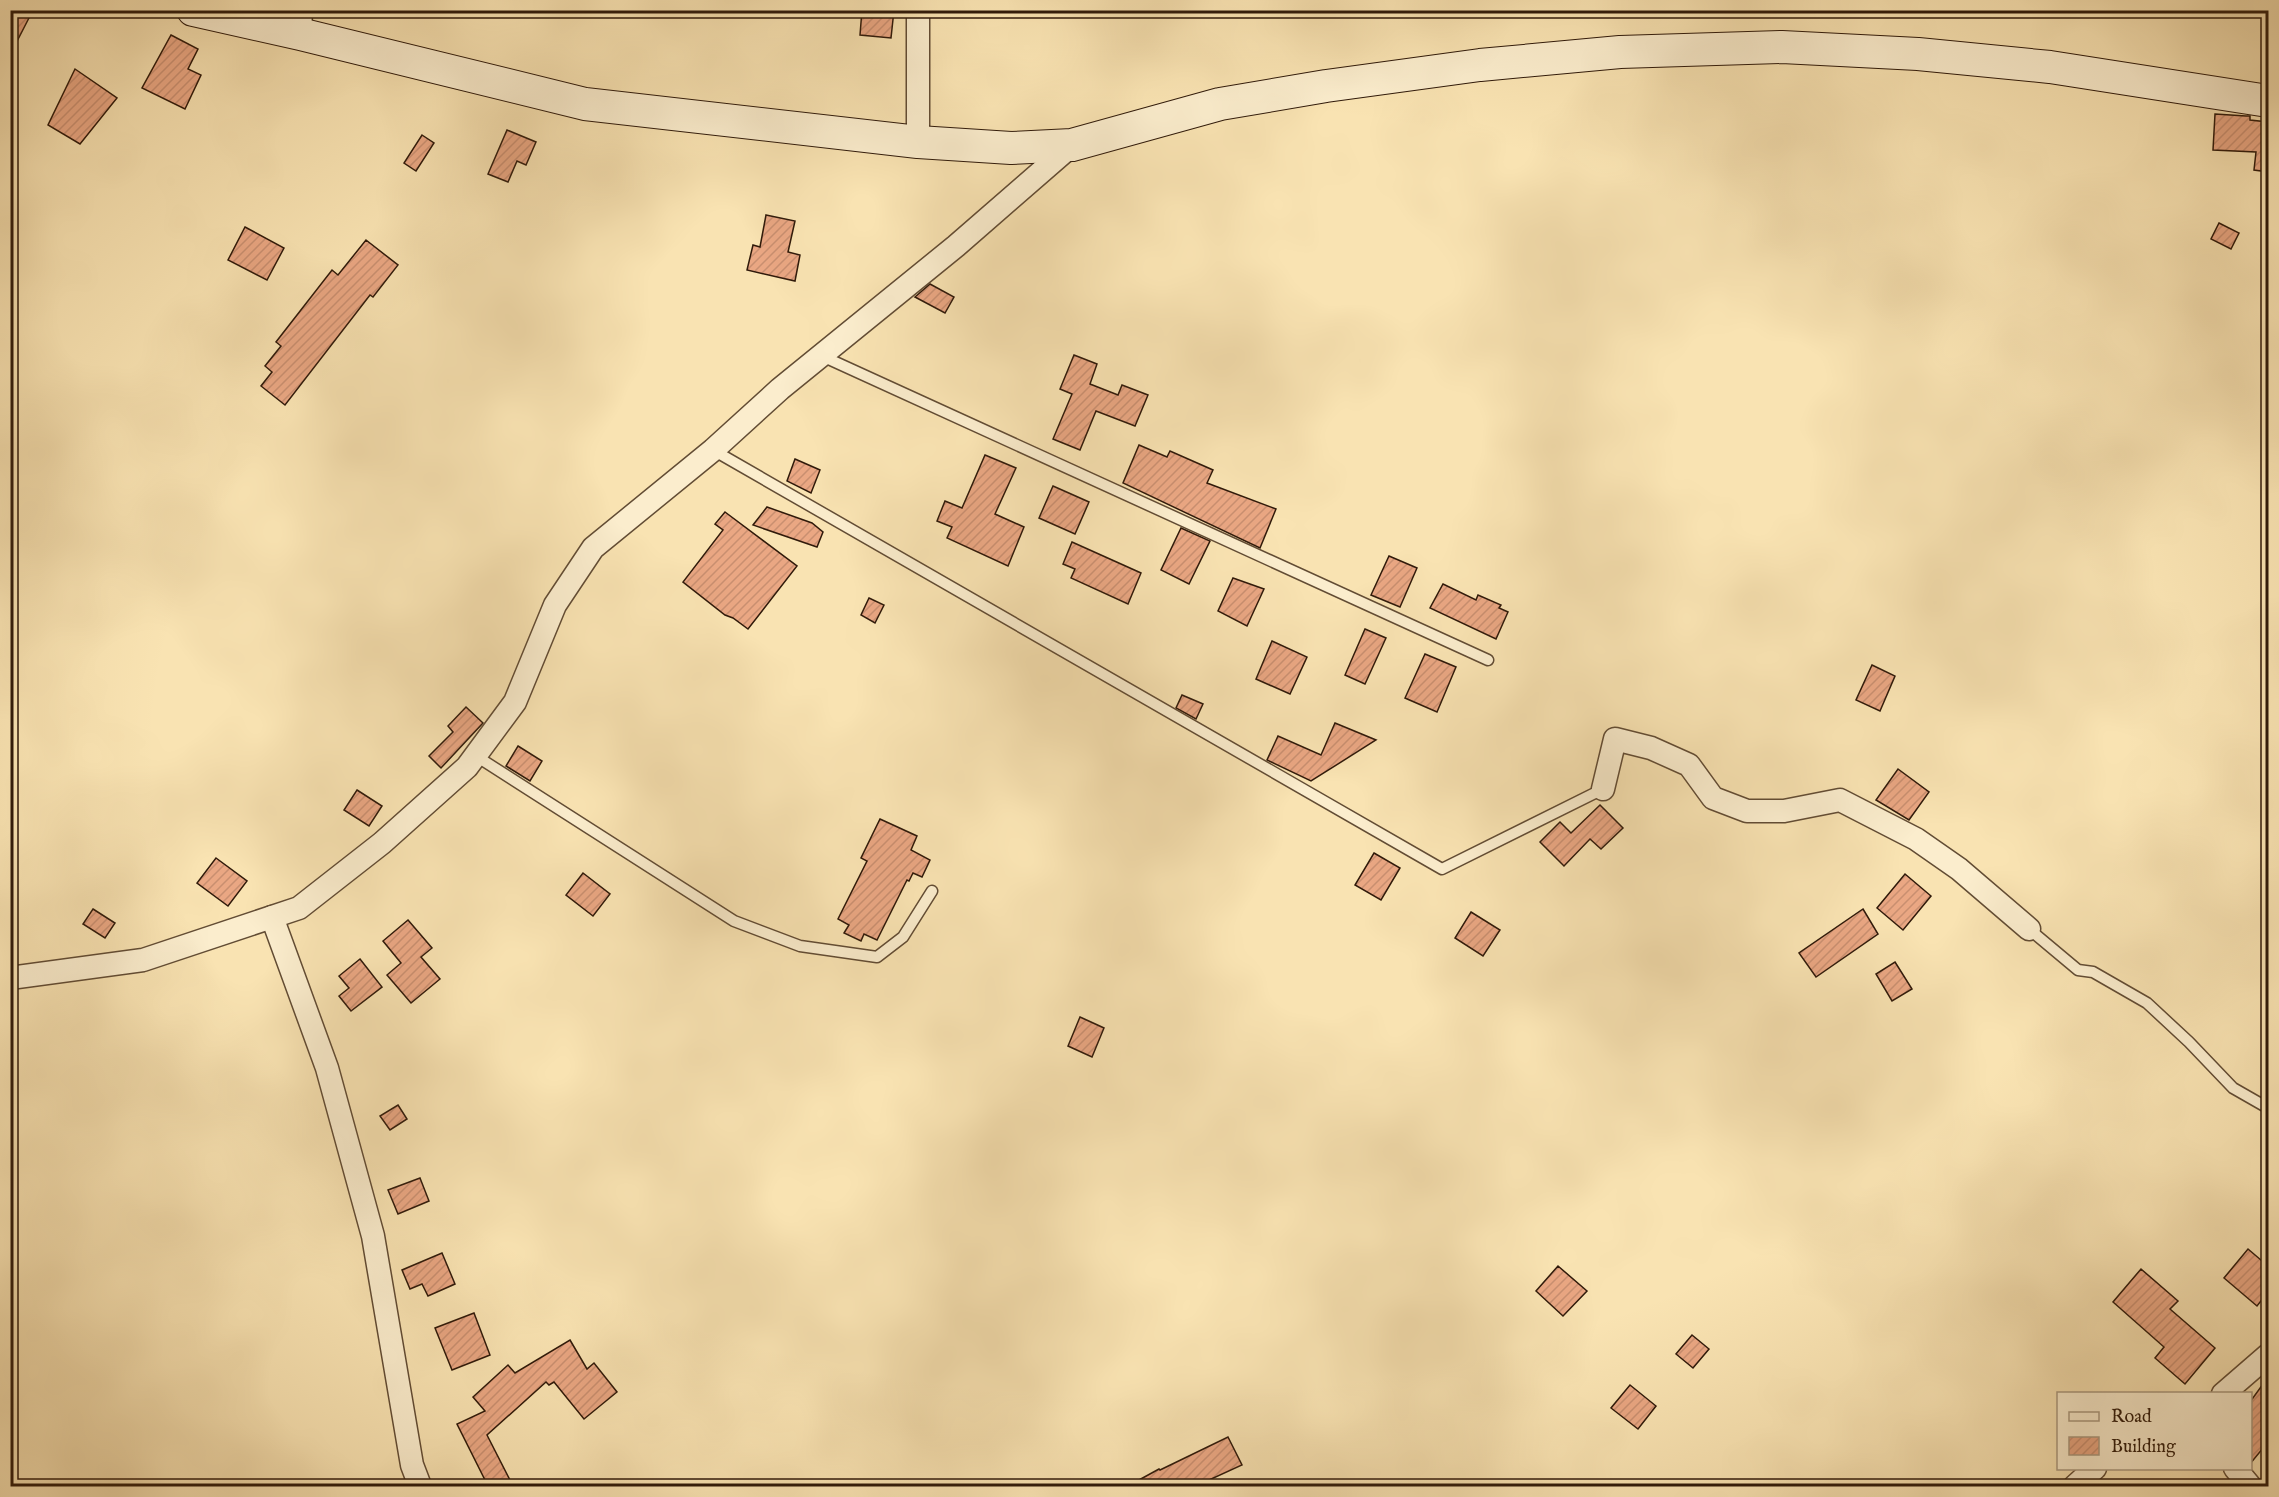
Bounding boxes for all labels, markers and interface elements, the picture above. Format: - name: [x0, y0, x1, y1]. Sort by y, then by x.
- legend: [2057, 1392, 2252, 1470]
- text: Road: [2111, 1406, 2152, 1429]
- text: Building: [2111, 1436, 2176, 1459]

